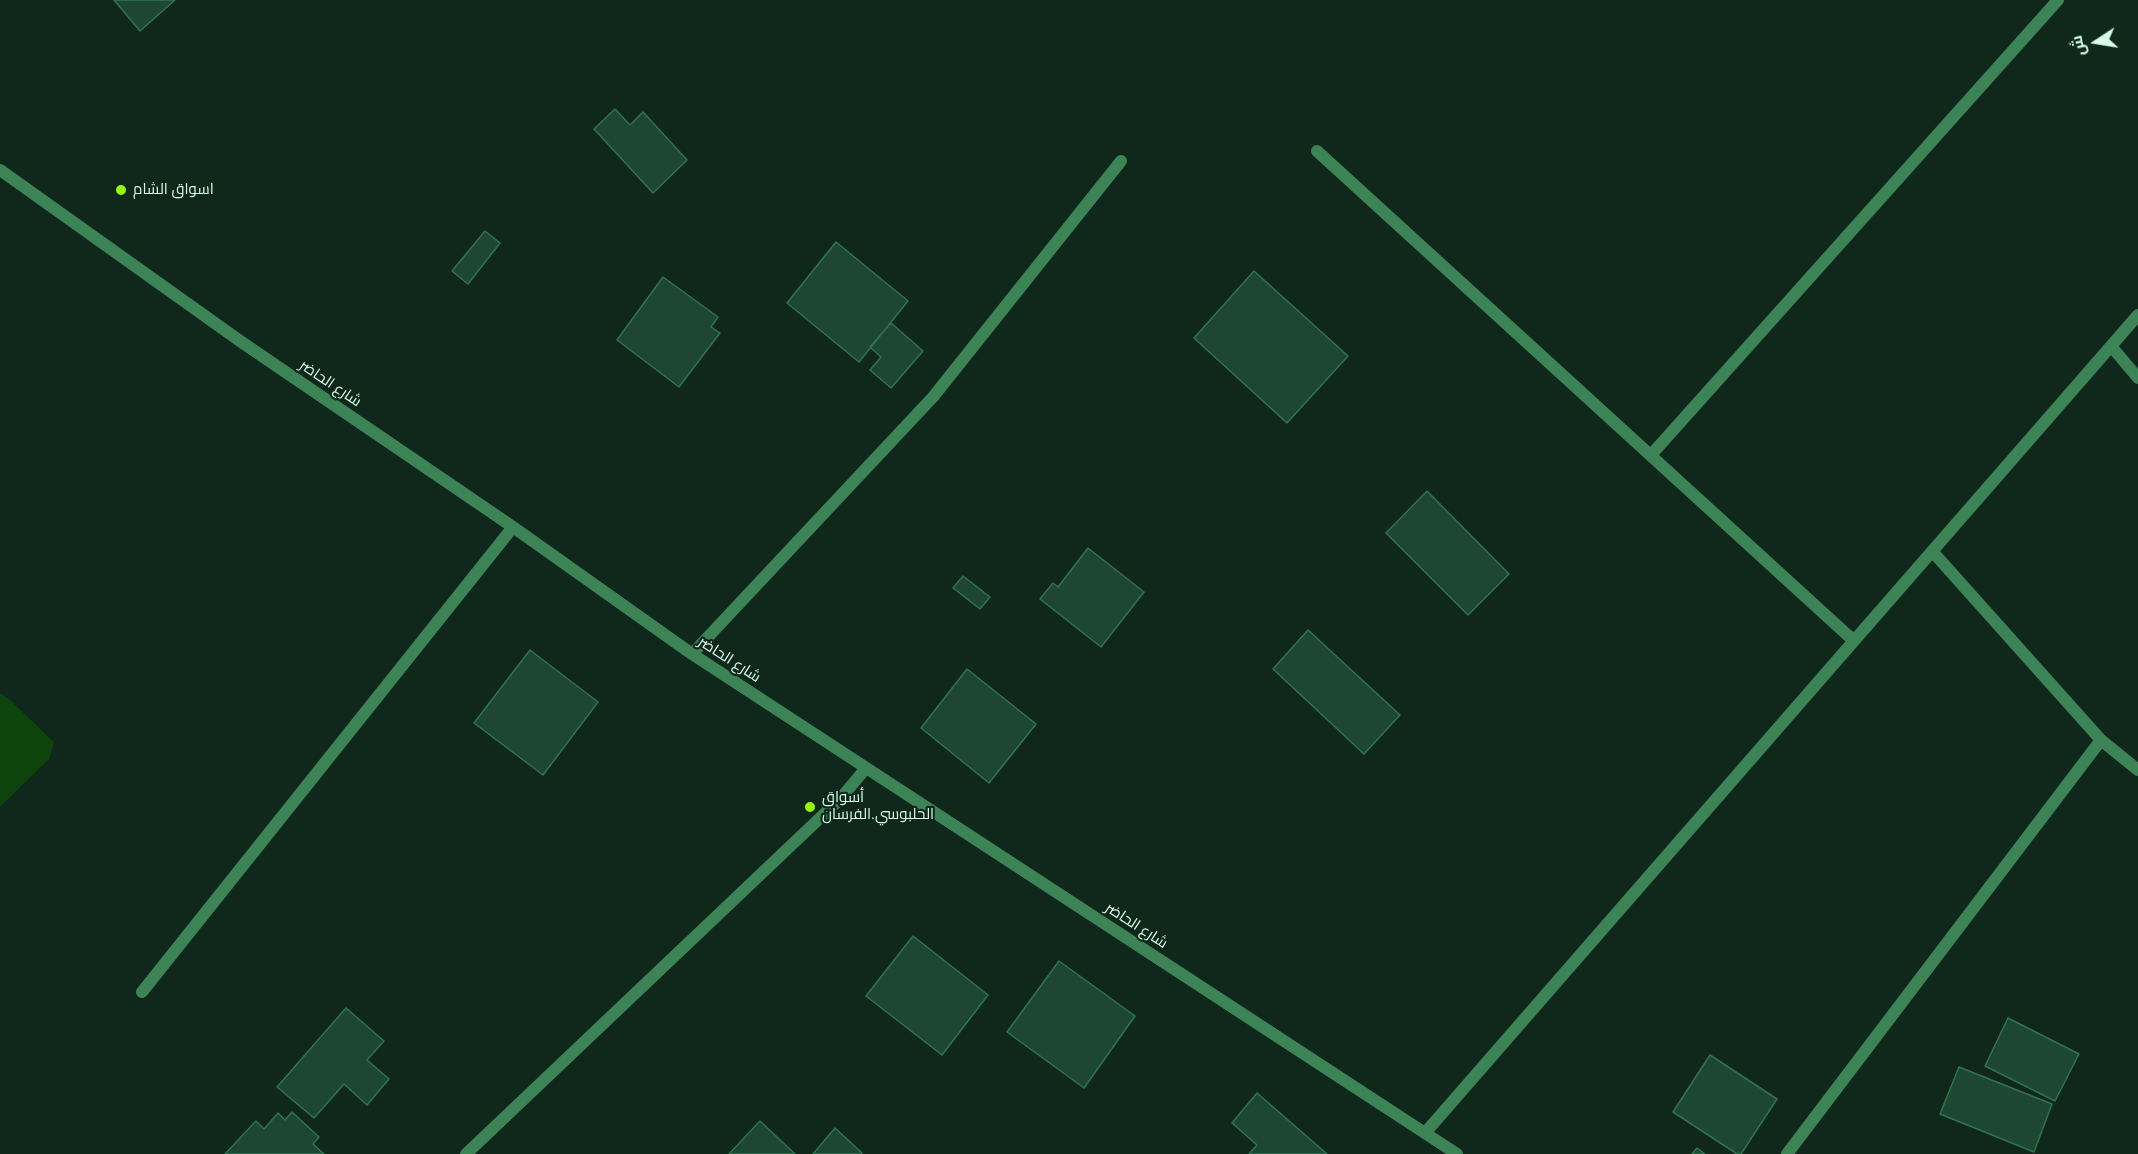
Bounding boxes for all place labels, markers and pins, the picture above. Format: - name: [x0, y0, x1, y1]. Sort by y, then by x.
- place label: اسواق الشام: [133, 181, 214, 199]
- marker: اسواق الشام: [114, 183, 128, 197]
- place label: أسواق الحلبوسي.الفرسان: [822, 789, 934, 824]
- marker: أسواق الحلبوسي.الفرسان: [803, 800, 817, 814]

